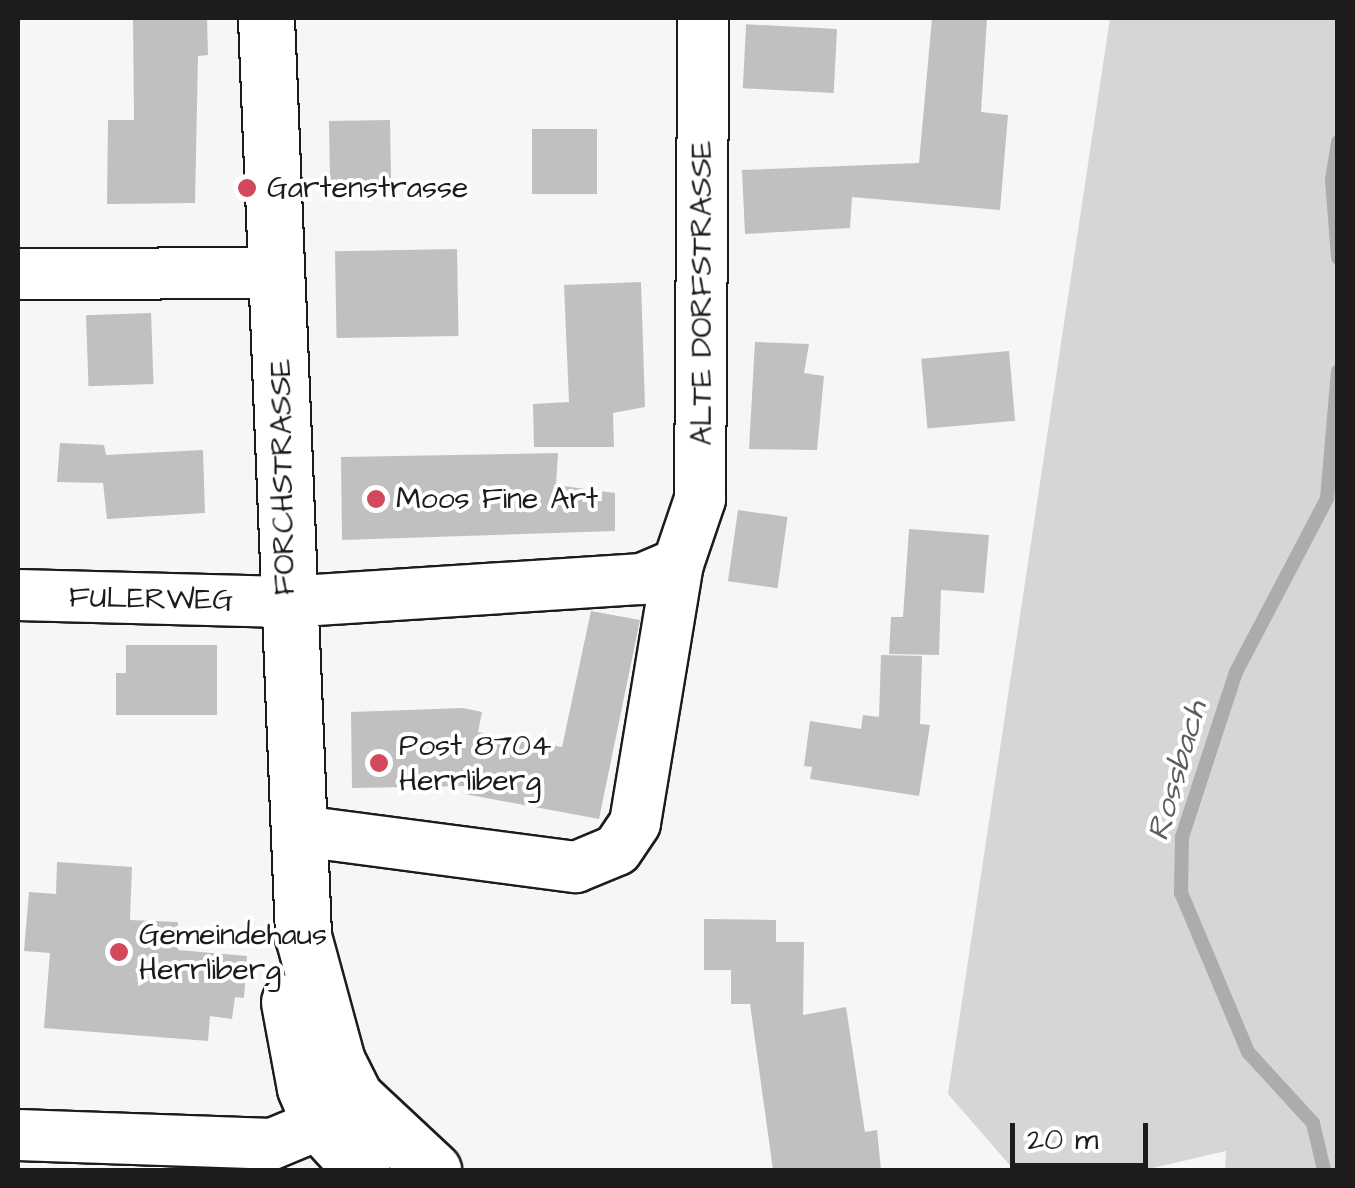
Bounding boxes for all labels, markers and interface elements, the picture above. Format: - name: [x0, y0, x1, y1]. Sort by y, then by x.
- street label: ALTE DORFSTRASSE: [684, 140, 720, 446]
- place label: Gartenstrasse: [267, 170, 468, 206]
- marker: Gartenstrasse: [236, 177, 258, 199]
- street label: FORCHSTRASSE: [263, 358, 303, 596]
- place label: Moos Fine Art: [396, 481, 598, 517]
- marker: Moos Fine Art: [365, 488, 387, 510]
- street label: FULERWEG: [69, 580, 233, 618]
- water label: Rossbach: [1140, 697, 1216, 845]
- place label: Post 8704 Herrliberg: [399, 728, 551, 798]
- marker: Post 8704 Herrliberg: [368, 752, 390, 774]
- place label: Gemeindehaus Herrliberg: [139, 917, 327, 988]
- marker: Gemeindehaus Herrliberg: [108, 941, 130, 963]
- scale bar: [1015, 1103, 1152, 1165]
- text: 20 m: [1027, 1119, 1098, 1161]

